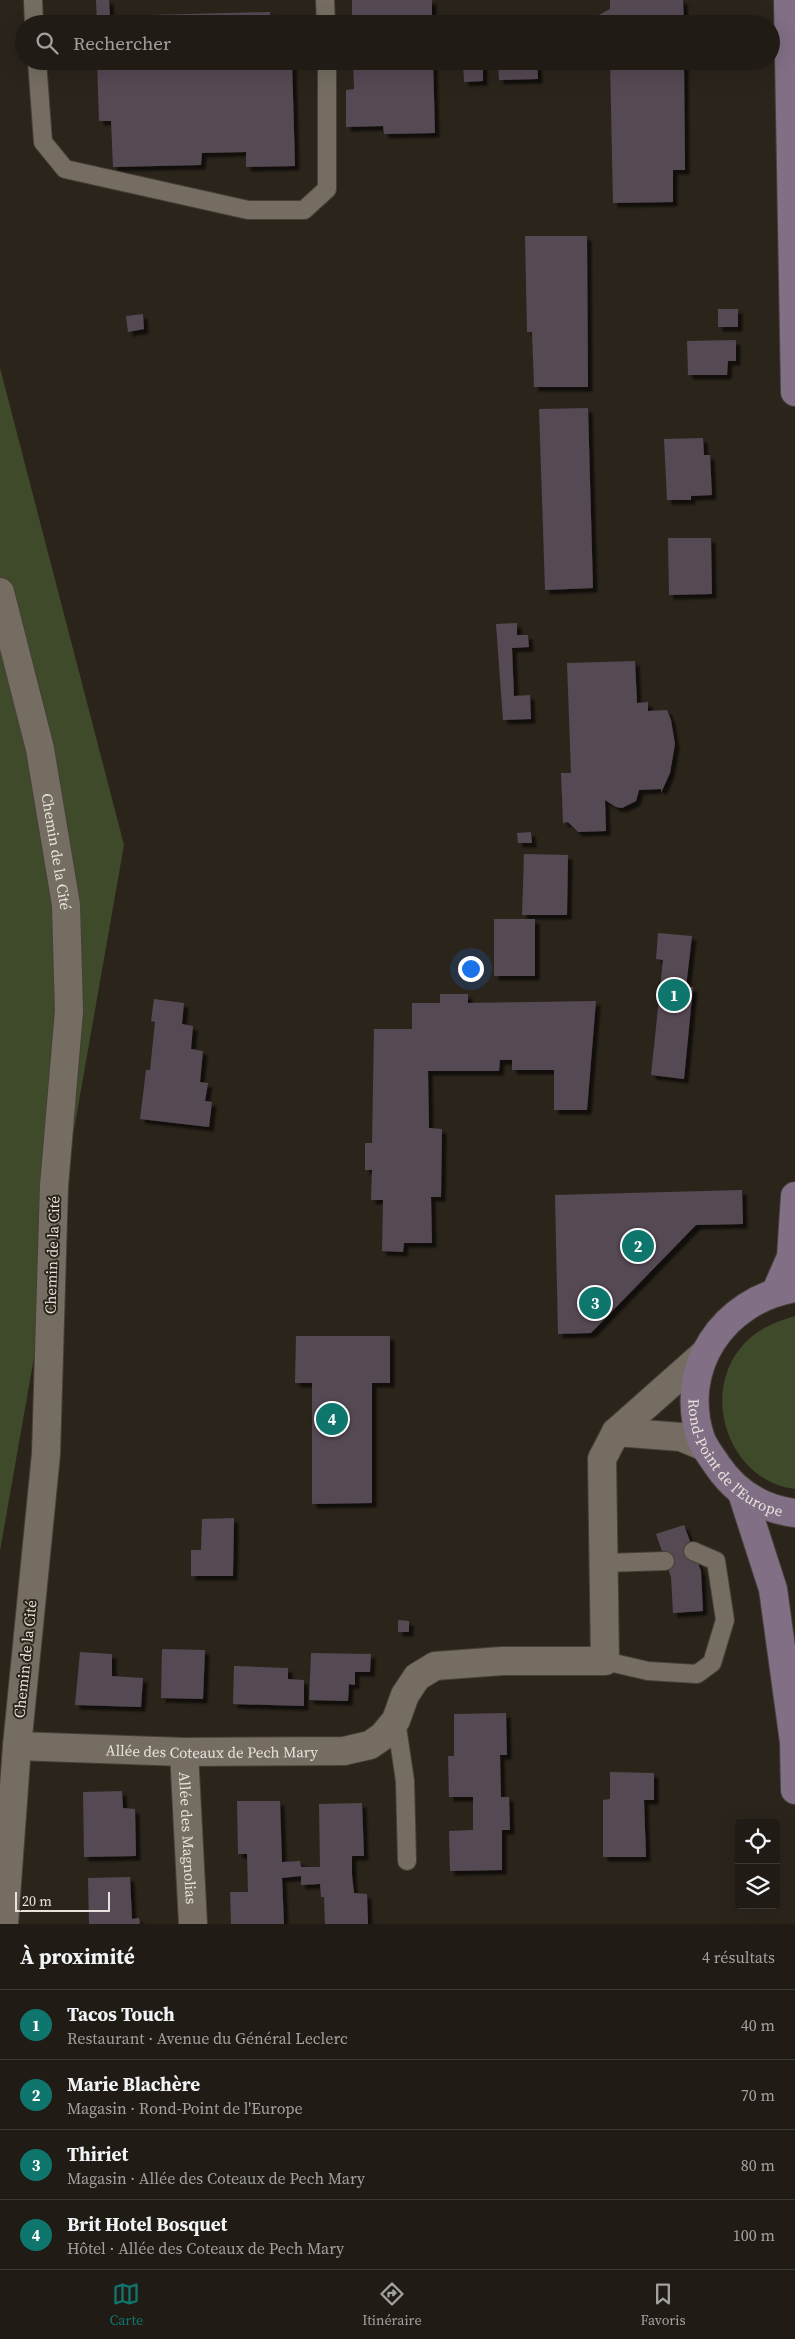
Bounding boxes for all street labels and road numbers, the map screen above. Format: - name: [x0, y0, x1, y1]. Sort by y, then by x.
- street label: Chemin de la Cité: [37, 791, 77, 911]
- street label: Chemin de la Cité: [39, 1195, 65, 1314]
- street label: Rond-Point de l'Europe: [684, 1398, 786, 1521]
- street label: Chemin de la Cité: [8, 1599, 42, 1719]
- street label: Allée des Coteaux de Pech Mary: [105, 1739, 318, 1763]
- street label: Allée des Magnolias: [175, 1771, 202, 1905]

